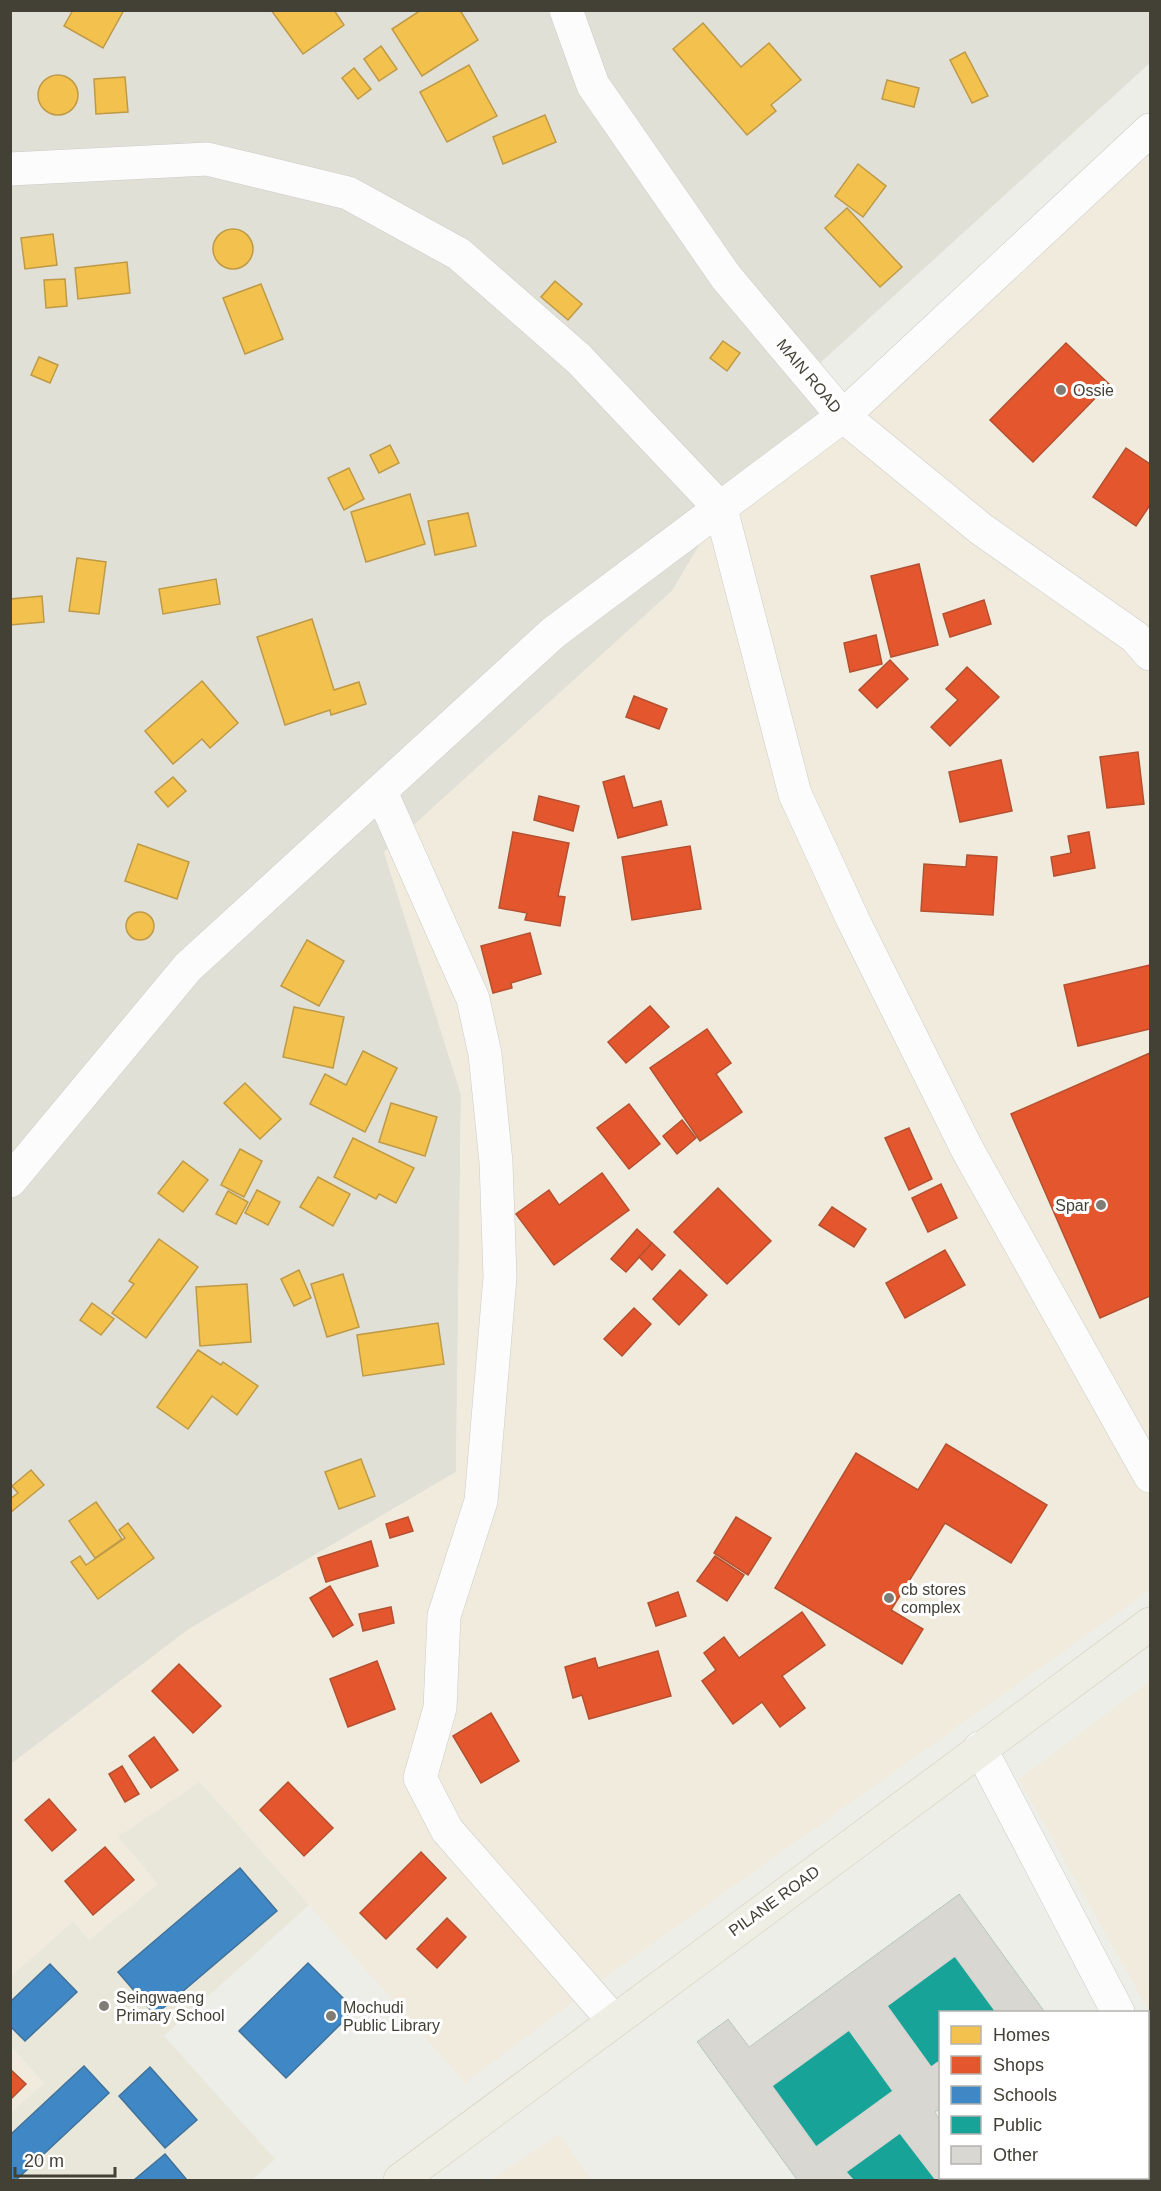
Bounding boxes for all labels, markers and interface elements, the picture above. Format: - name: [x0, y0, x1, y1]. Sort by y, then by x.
- street label: MAIN ROAD: [773, 336, 845, 416]
- place label: Ossie: [1073, 382, 1114, 399]
- marker: Ossie: [1054, 383, 1068, 397]
- place label: Spar: [1055, 1197, 1090, 1214]
- marker: Spar: [1094, 1198, 1108, 1212]
- place label: cb stores complex: [901, 1581, 966, 1616]
- marker: cb stores complex: [882, 1591, 896, 1605]
- street label: PILANE ROAD: [725, 1863, 823, 1939]
- place label: Seingwaeng Primary School: [116, 1989, 224, 2024]
- marker: Seingwaeng Primary School: [97, 1999, 111, 2013]
- place label: Mochudi Public Library: [343, 1999, 440, 2034]
- marker: Mochudi Public Library: [324, 2009, 338, 2023]
- legend: [939, 2011, 1149, 2179]
- text: Homes: [993, 2025, 1050, 2045]
- text: Shops: [993, 2055, 1044, 2075]
- text: Schools: [993, 2085, 1057, 2105]
- text: Public: [993, 2115, 1042, 2135]
- scale bar: [15, 2140, 116, 2178]
- text: Other: [993, 2145, 1038, 2165]
- text: 20 m: [24, 2151, 64, 2171]

